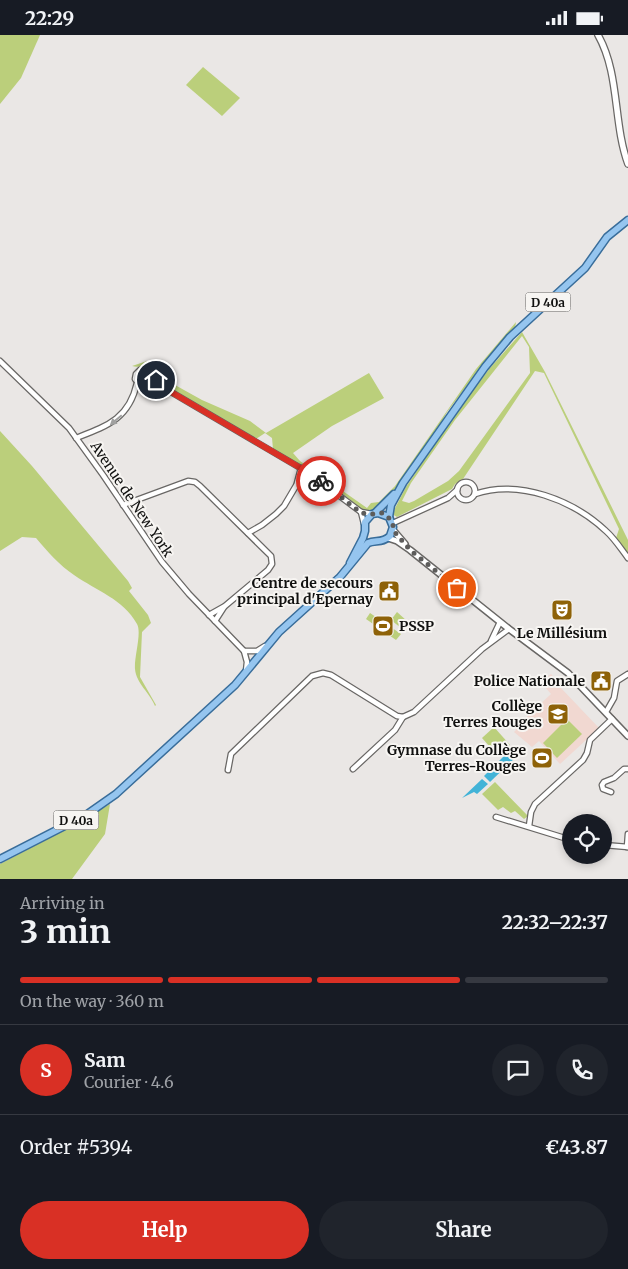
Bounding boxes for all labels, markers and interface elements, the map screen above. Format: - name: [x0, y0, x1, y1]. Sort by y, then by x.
- text: 22:29: [25, 6, 74, 30]
- road number: D 40a: [526, 293, 570, 311]
- pin: [135, 359, 177, 401]
- icon: home: [142, 366, 170, 394]
- one-way arrow: [109, 414, 122, 425]
- street label: Avenue de New York: [86, 437, 177, 560]
- courier: [296, 456, 346, 506]
- icon: bike: [307, 467, 335, 495]
- pin: [436, 567, 478, 609]
- place label: Centre de secours principal d'Epernay: [237, 574, 374, 608]
- icon: bag: [443, 574, 471, 602]
- public building icon: Centre de secours principal d'Epernay: [377, 579, 401, 603]
- theatre icon: Le Millésium: [550, 598, 574, 622]
- sports icon: PSSP: [371, 614, 395, 638]
- place label: PSSP: [399, 617, 434, 635]
- place label: Le Millésium: [517, 624, 607, 642]
- public building icon: Police Nationale: [589, 669, 613, 693]
- place label: Police Nationale: [474, 672, 585, 690]
- place label: Collège Terres Rouges: [443, 697, 542, 731]
- school or university icon: Collège Terres Rouges: [546, 702, 570, 726]
- place label: Gymnase du Collège Terres-Rouges: [387, 741, 526, 775]
- sports icon: Gymnase du Collège Terres-Rouges: [530, 746, 554, 770]
- road number: D 40a: [54, 811, 98, 829]
- map controls: [562, 814, 612, 864]
- button: locate: [562, 814, 612, 864]
- text: Arriving in: [20, 893, 105, 913]
- text: 22:32–22:37: [502, 910, 608, 934]
- text: 3 min: [20, 912, 111, 952]
- text: On the way · 360 m: [20, 991, 164, 1011]
- button: chat: [492, 1044, 544, 1096]
- button: phone: [556, 1044, 608, 1096]
- text: Sam: [84, 1048, 125, 1072]
- text: S: [40, 1058, 52, 1082]
- text: Courier · 4.6: [84, 1072, 174, 1092]
- text: Order #5394: [20, 1135, 132, 1159]
- text: €43.87: [545, 1135, 608, 1159]
- button: Help: [20, 1201, 309, 1259]
- button: Share: [319, 1201, 608, 1259]

